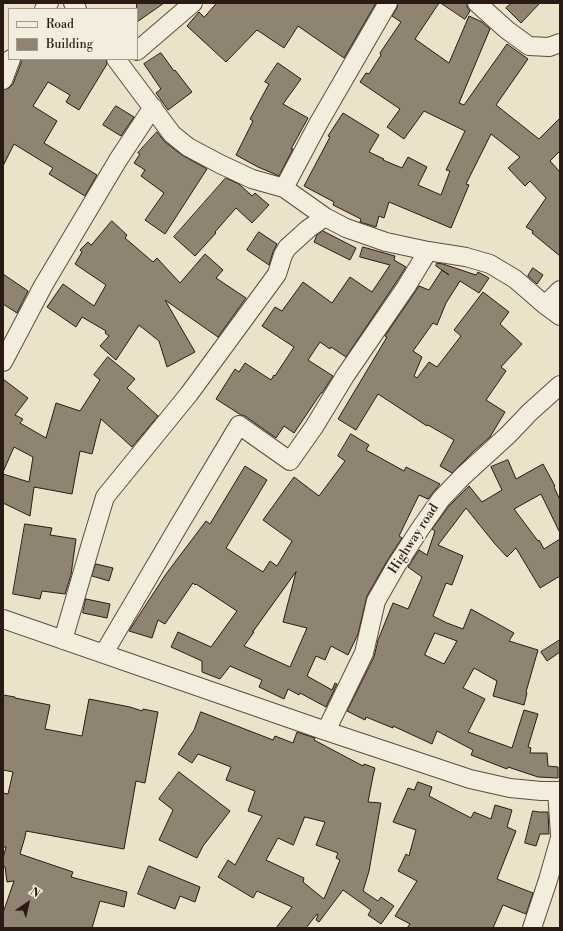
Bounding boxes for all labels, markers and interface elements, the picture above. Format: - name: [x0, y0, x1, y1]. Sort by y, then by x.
- legend: [8, 8, 138, 60]
- text: Road: [46, 17, 74, 32]
- text: Building: [46, 37, 93, 52]
- street label: Highway road: [386, 501, 442, 577]
- north arrow: [8, 883, 48, 923]
- text: N: [27, 885, 42, 901]

